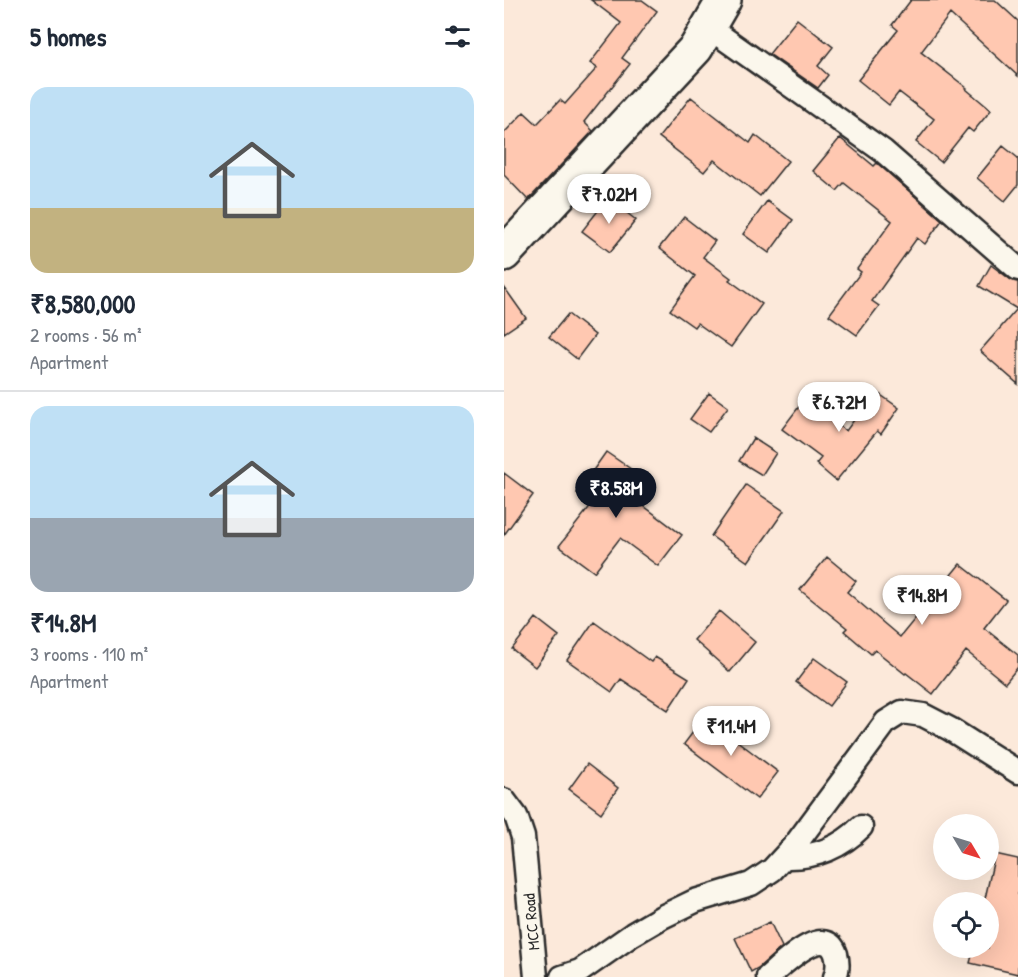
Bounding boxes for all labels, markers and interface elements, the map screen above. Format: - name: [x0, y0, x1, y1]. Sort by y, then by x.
- text: 5 homes: [30, 19, 106, 54]
- icon: filters: [441, 20, 474, 53]
- icon: home: [198, 126, 306, 234]
- pin: ₹7.02M: [560, 174, 658, 225]
- text: ₹7.02M: [581, 180, 637, 207]
- text: ₹8,580,000: [30, 286, 135, 321]
- text: 2 rooms · 56 m²: [30, 321, 142, 348]
- text: Apartment: [30, 348, 108, 375]
- pin: ₹6.72M: [790, 382, 888, 433]
- text: ₹6.72M: [812, 388, 866, 415]
- icon: home: [198, 445, 306, 553]
- pin: ₹8.58M: [567, 468, 665, 519]
- text: ₹8.58M: [589, 474, 643, 501]
- pin: ₹14.8M: [873, 575, 971, 626]
- text: ₹14.8M: [896, 581, 948, 608]
- text: ₹14.8M: [30, 605, 96, 640]
- text: 3 rooms · 110 m²: [30, 640, 148, 667]
- text: Apartment: [30, 667, 108, 694]
- pin: ₹11.4M: [682, 706, 780, 757]
- text: ₹11.4M: [706, 712, 756, 739]
- north arrow: [933, 814, 999, 880]
- map controls: [933, 814, 999, 958]
- button: locate: [933, 892, 999, 958]
- street label: MCC Road: [518, 893, 544, 951]

